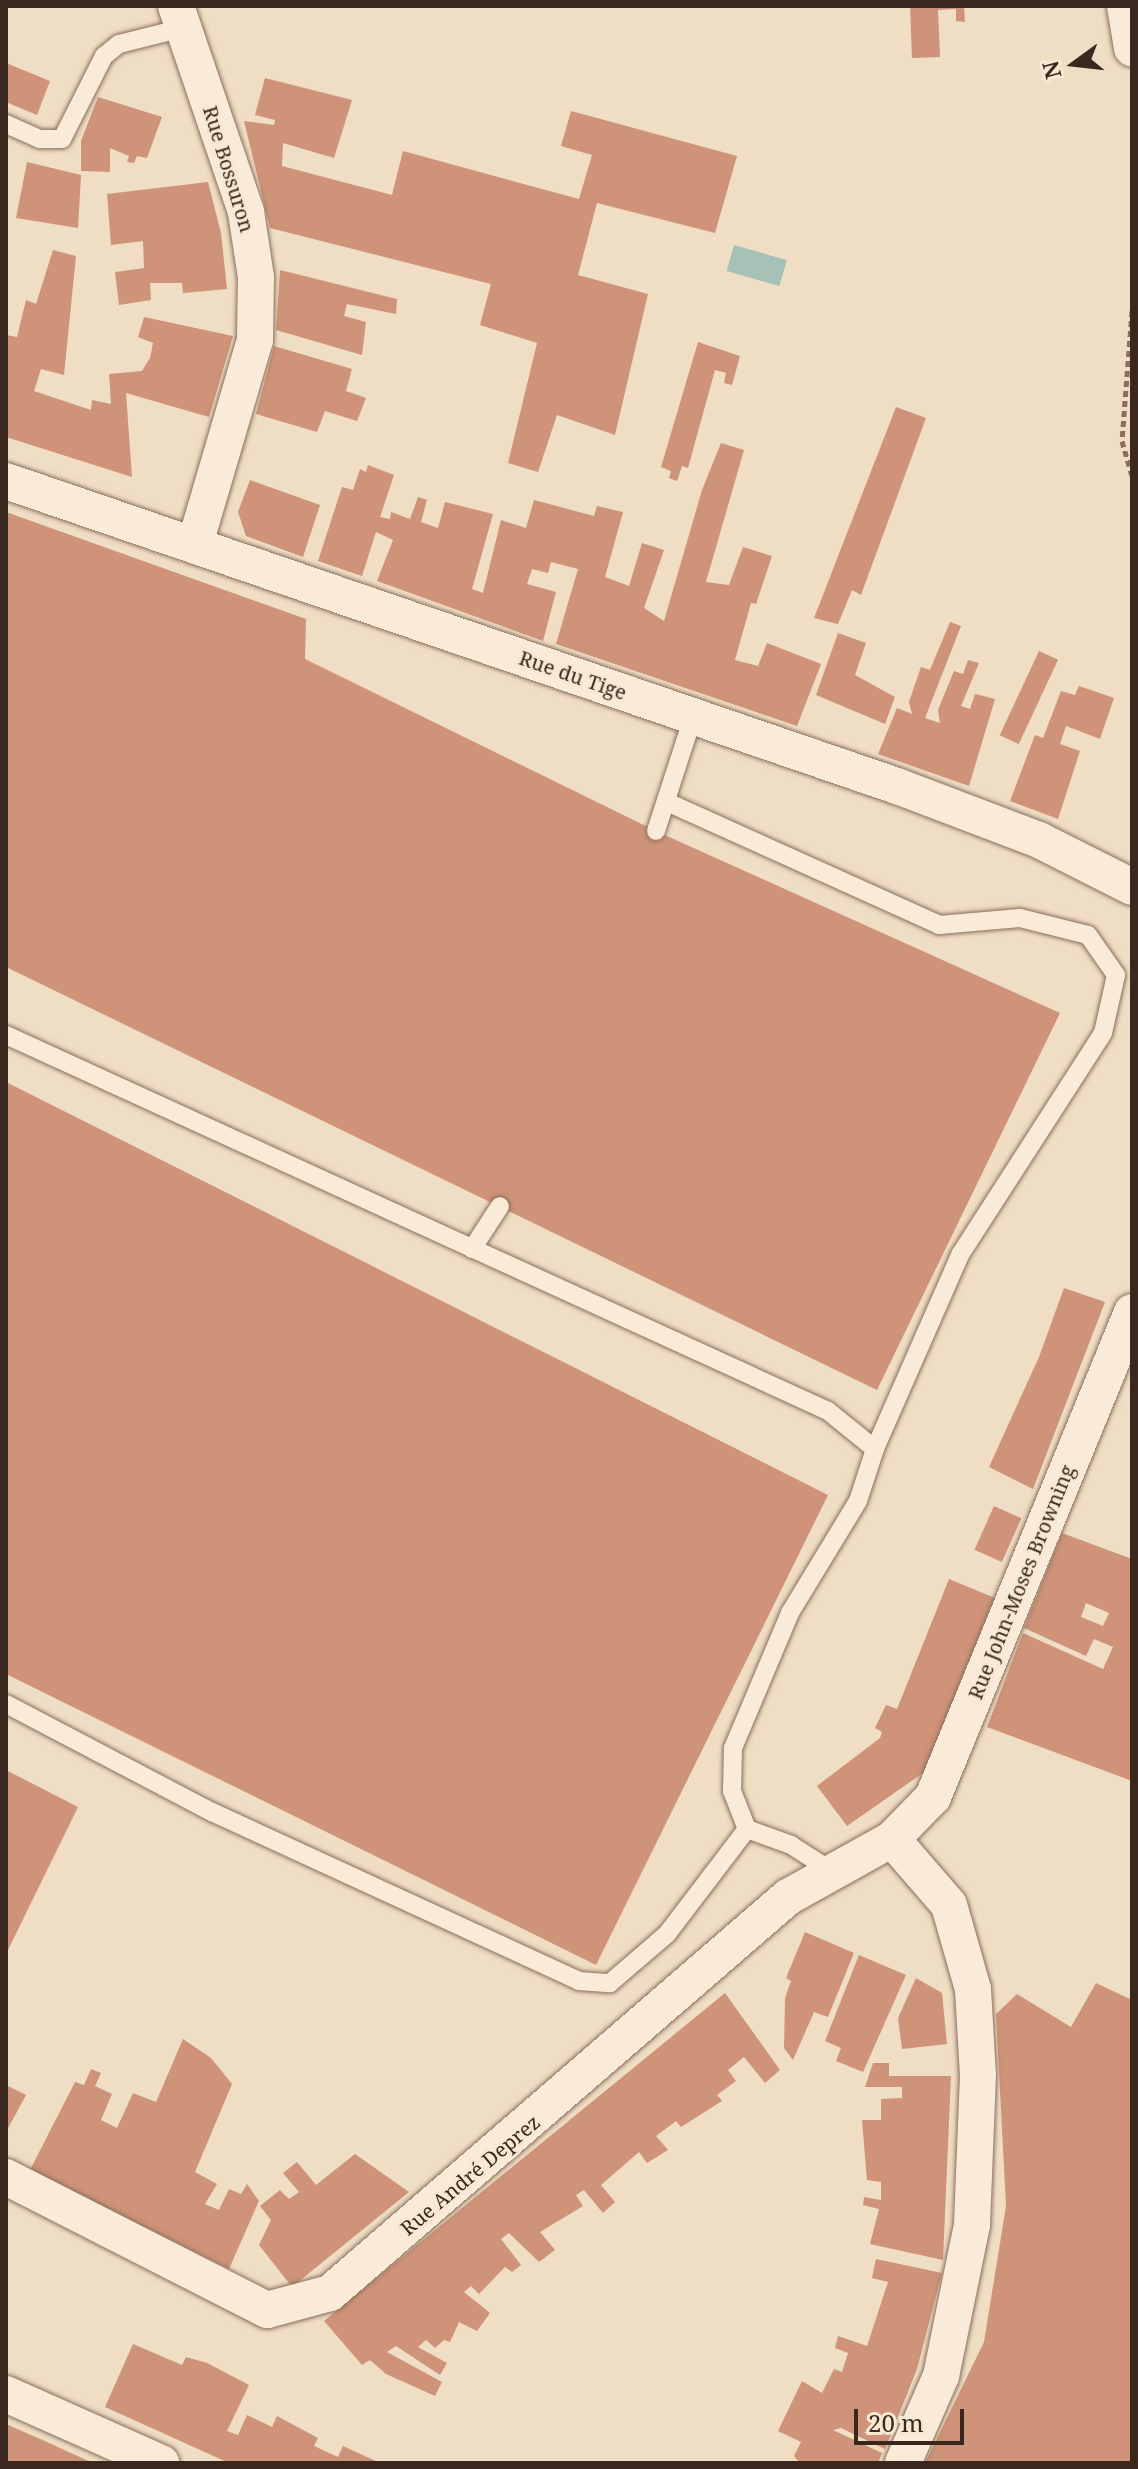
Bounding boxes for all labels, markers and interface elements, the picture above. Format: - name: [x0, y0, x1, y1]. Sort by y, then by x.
- north arrow: [1034, 24, 1114, 104]
- text: N: [1034, 58, 1068, 82]
- street label: Rue Bossuron: [198, 103, 260, 235]
- street label: Rue du Tige: [516, 645, 630, 705]
- street label: Rue John-Moses Browning: [963, 1461, 1079, 1703]
- street label: Rue André Deprez: [396, 2110, 544, 2240]
- scale bar: [858, 2393, 968, 2443]
- text: 20 m: [868, 2406, 924, 2439]

